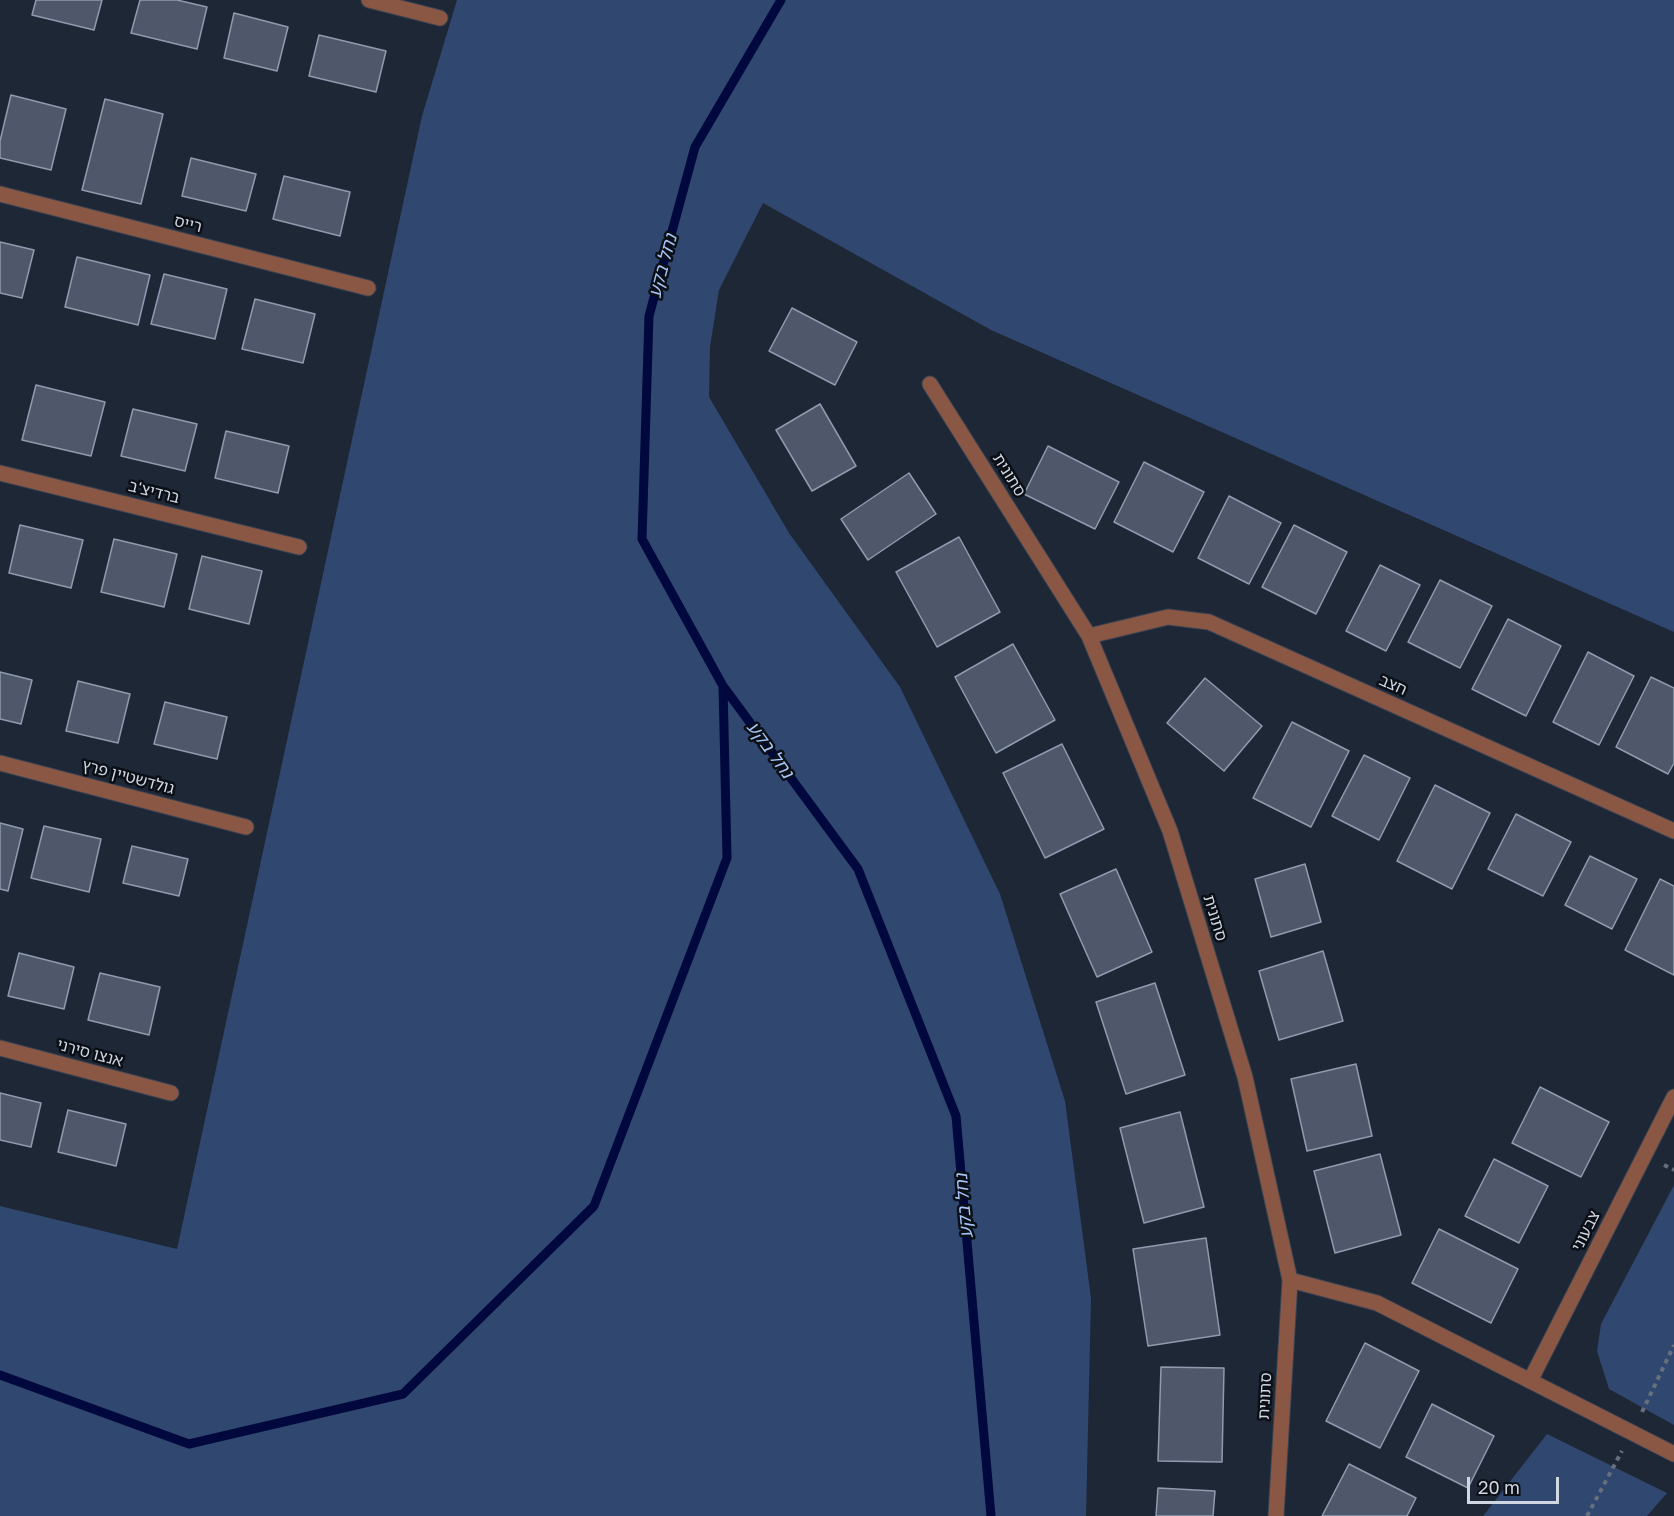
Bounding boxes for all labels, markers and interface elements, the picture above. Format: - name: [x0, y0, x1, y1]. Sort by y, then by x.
- street label: רייס: [172, 211, 204, 237]
- water label: נחל בקע: [644, 232, 682, 300]
- street label: סתונית: [988, 450, 1030, 500]
- street label: ברדיצ'ב: [126, 476, 182, 508]
- street label: חצב: [1376, 670, 1410, 700]
- water label: נחל בקע: [742, 717, 798, 783]
- street label: גולדשטיין פרץ: [80, 755, 176, 799]
- street label: סתונית: [1199, 893, 1231, 943]
- street label: אנצו סירני: [55, 1035, 125, 1071]
- water label: נחל בקע: [950, 1173, 978, 1239]
- street label: צבעוני: [1568, 1208, 1604, 1254]
- street label: סתונית: [1254, 1372, 1276, 1420]
- scale bar: [1470, 1465, 1562, 1503]
- text: 20 m: [1478, 1476, 1520, 1498]

